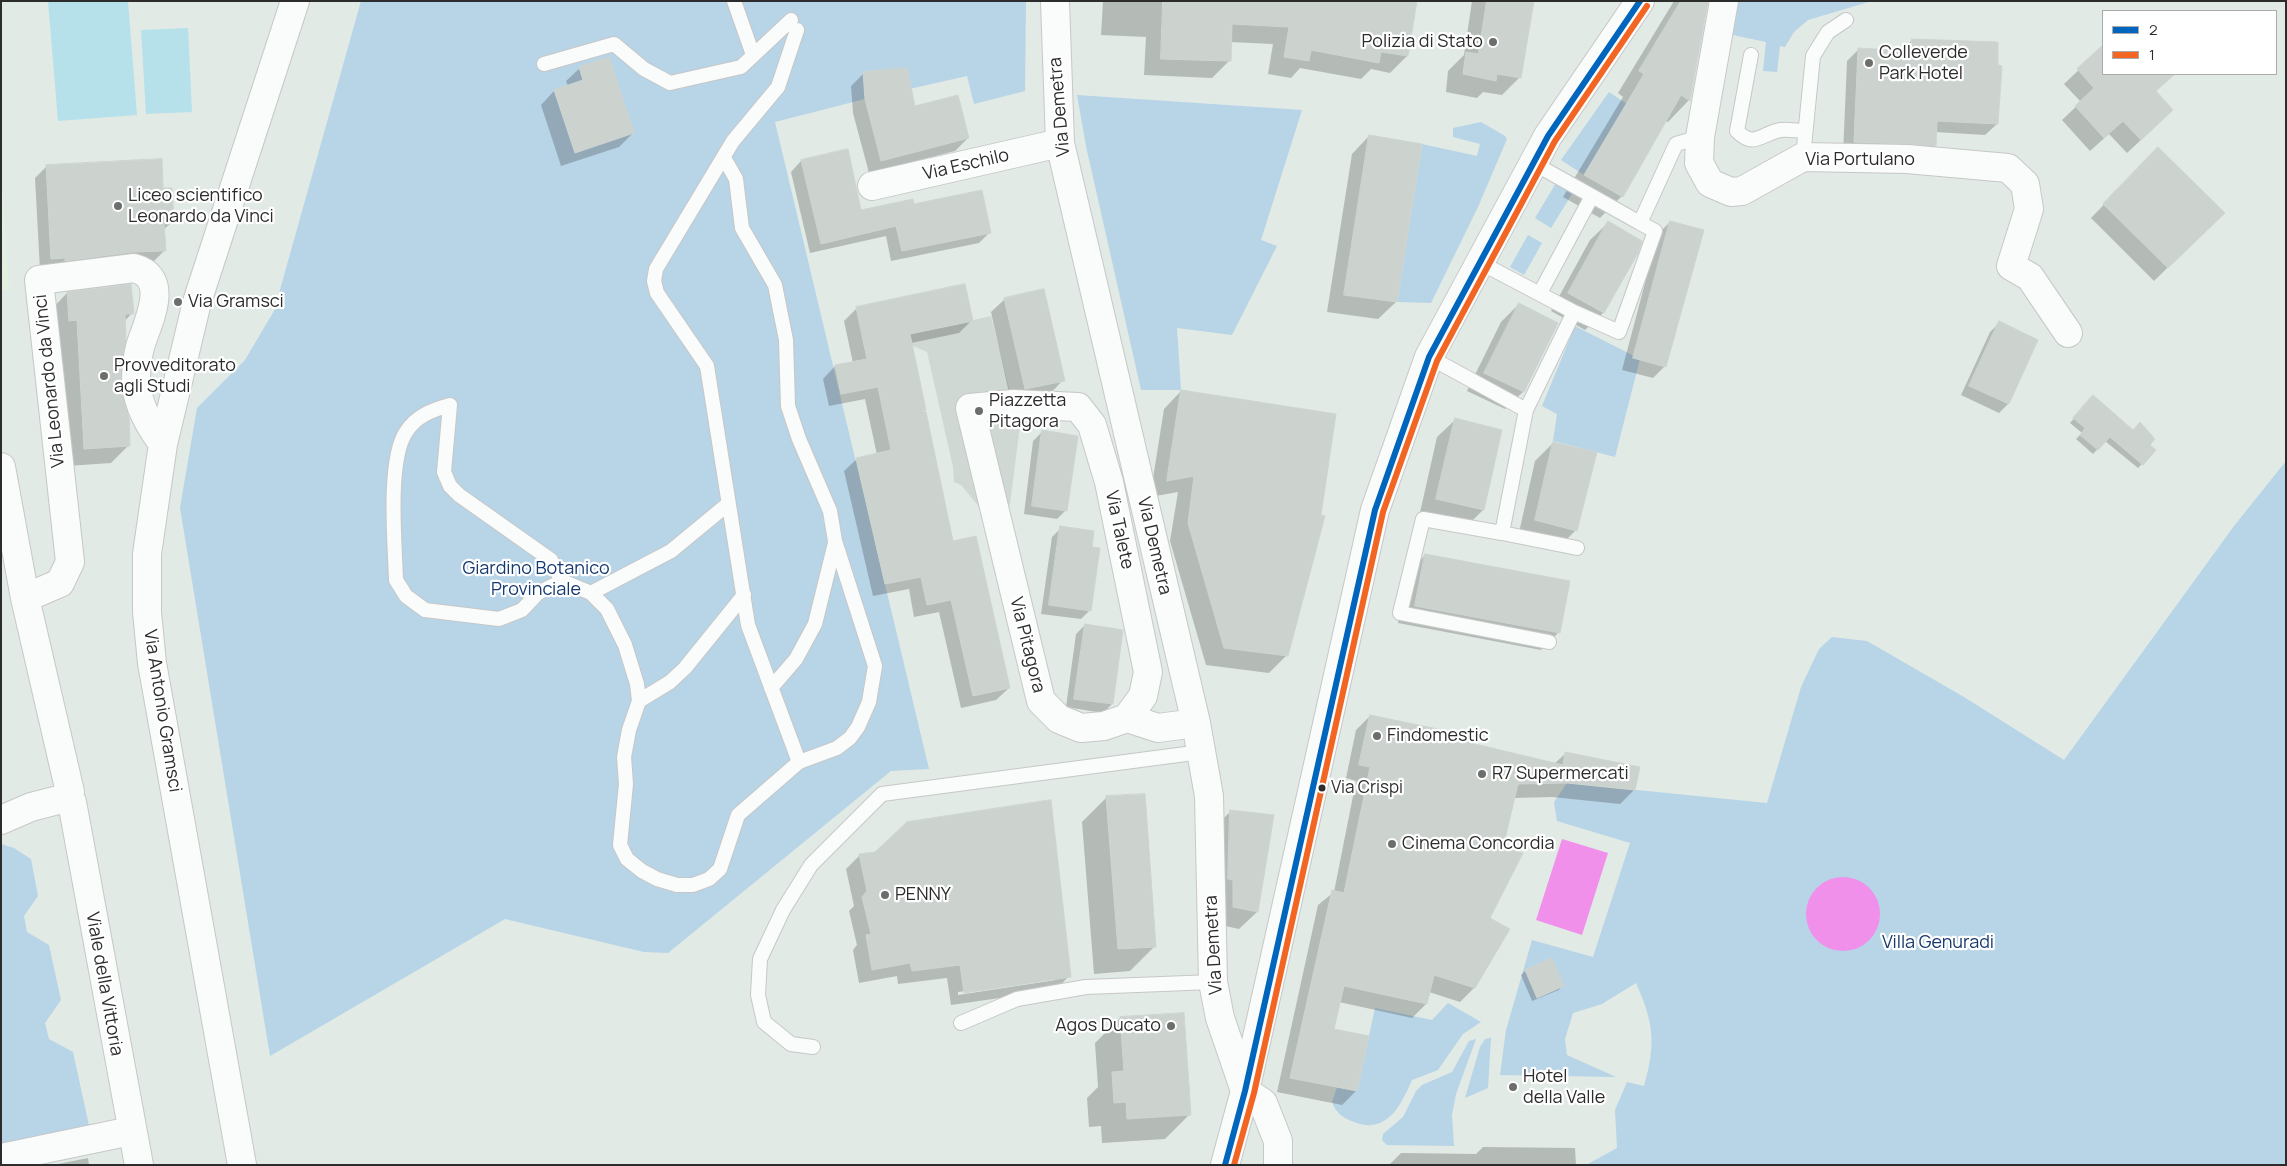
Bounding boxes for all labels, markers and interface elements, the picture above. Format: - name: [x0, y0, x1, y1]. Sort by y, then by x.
- legend: [2102, 10, 2277, 75]
- text: 2: [2149, 19, 2158, 40]
- place label: Polizia di Stato: [1362, 31, 1483, 53]
- marker: Polizia di Stato: [1487, 36, 1499, 48]
- place label: Colleverde Park Hotel: [1879, 42, 1968, 84]
- text: 1: [2149, 44, 2155, 65]
- street label: Via Demetra: [1045, 56, 1075, 158]
- marker: Colleverde Park Hotel: [1863, 57, 1875, 69]
- street label: Via Eschilo: [921, 145, 1011, 185]
- street label: Via Portulano: [1805, 149, 1915, 171]
- place label: Liceo scientifico Leonardo da Vinci: [128, 185, 274, 228]
- marker: Liceo scientifico Leonardo da Vinci: [112, 200, 124, 212]
- place label: Via Gramsci: [188, 291, 284, 313]
- street label: Via Leonardo da Vinci: [30, 293, 70, 469]
- marker: Via Gramsci: [172, 296, 184, 308]
- place label: Provveditorato agli Studi: [114, 355, 236, 398]
- marker: Provveditorato agli Studi: [98, 370, 110, 382]
- place label: Piazzetta Pitagora: [989, 390, 1066, 432]
- marker: Piazzetta Pitagora: [973, 405, 985, 417]
- street label: Via Talete: [1100, 489, 1138, 571]
- street label: Via Demetra: [1132, 495, 1176, 597]
- park label: Giardino Botanico Provinciale: [462, 558, 610, 600]
- street label: Via Pitagora: [1005, 595, 1049, 695]
- street label: Via Antonio Gramsci: [138, 628, 186, 794]
- place label: Findomestic: [1387, 725, 1489, 747]
- marker: Findomestic: [1371, 730, 1383, 742]
- place label: R7 Supermercati: [1492, 763, 1629, 785]
- marker: R7 Supermercati: [1476, 768, 1488, 780]
- place label: Via Crispi: [1331, 778, 1403, 798]
- marker: Via Crispi: [1317, 783, 1327, 793]
- place label: Cinema Concordia: [1402, 833, 1555, 855]
- marker: Cinema Concordia: [1386, 838, 1398, 850]
- place label: PENNY: [895, 884, 951, 906]
- marker: PENNY: [879, 889, 891, 901]
- street label: Via Demetra: [1201, 895, 1227, 995]
- street label: Viale della Vittoria: [81, 910, 127, 1058]
- park label: Villa Genuradi: [1882, 932, 1994, 954]
- place label: Agos Ducato: [1055, 1015, 1161, 1037]
- marker: Agos Ducato: [1165, 1020, 1177, 1032]
- place label: Hotel della Valle: [1523, 1066, 1605, 1108]
- marker: Hotel della Valle: [1507, 1081, 1519, 1093]

